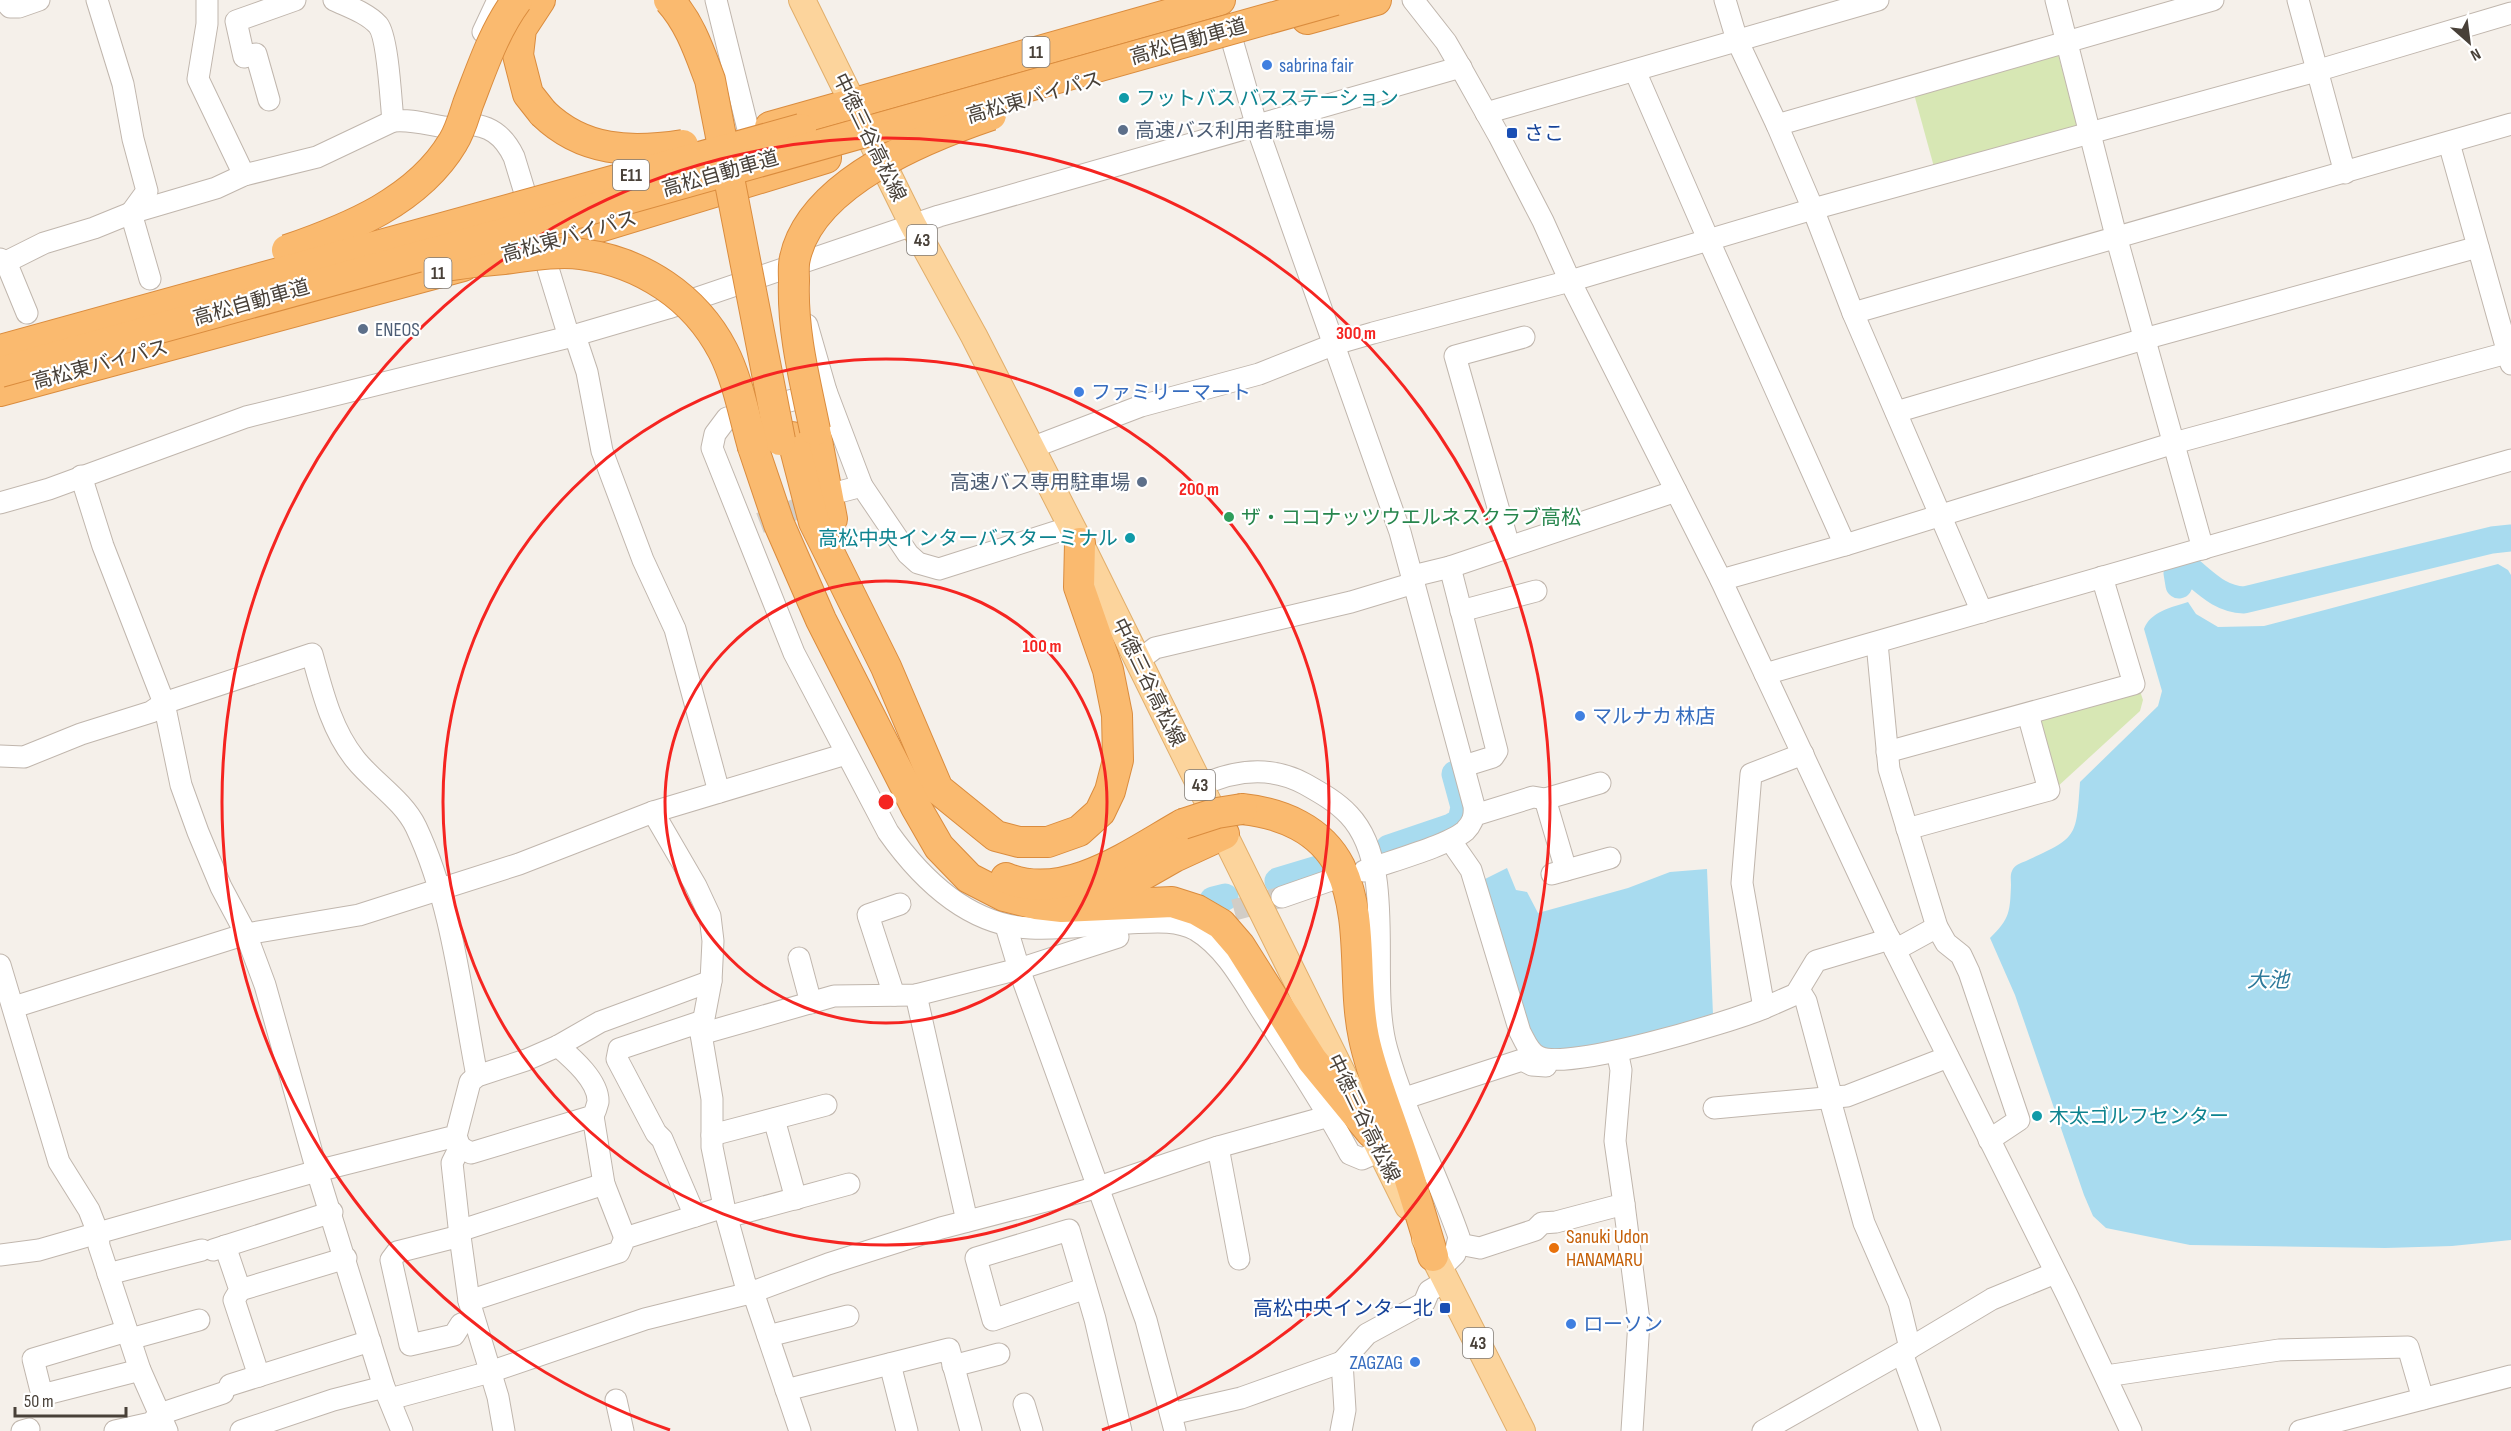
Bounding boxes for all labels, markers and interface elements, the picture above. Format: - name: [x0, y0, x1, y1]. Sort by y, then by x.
- north arrow: [2439, 12, 2499, 72]
- street label: 高松自動車道: [1127, 14, 1249, 70]
- road number: 11: [1022, 37, 1050, 67]
- text: N: [2467, 44, 2484, 64]
- place label: sabrina fair: [1279, 54, 1354, 78]
- marker: sabrina fair: [1260, 58, 1274, 72]
- street label: 高松東バイパス: [964, 67, 1105, 129]
- street label: 中徳三谷高松線: [828, 69, 911, 206]
- place label: フットバス バスステーション: [1136, 87, 1399, 111]
- marker: フットバス バスステーション: [1117, 91, 1131, 105]
- place label: 高速バス利用者駐車場: [1135, 119, 1335, 143]
- place label: さこ: [1524, 122, 1564, 146]
- marker: 高速バス利用者駐車場: [1116, 123, 1130, 137]
- marker: さこ: [1505, 126, 1519, 140]
- street label: 高松自動車道: [659, 146, 781, 202]
- road number: E11: [613, 160, 649, 190]
- street label: 高松東バイパス: [499, 206, 640, 268]
- road number: 43: [907, 225, 937, 255]
- road number: 11: [424, 258, 452, 288]
- street label: 高松自動車道: [190, 275, 312, 331]
- place label: ENEOS: [375, 318, 420, 342]
- marker: ENEOS: [356, 322, 370, 336]
- text: 300 m: [1336, 323, 1376, 344]
- street label: 高松東バイパス: [30, 335, 171, 395]
- place label: ファミリーマート: [1091, 381, 1251, 405]
- marker: ファミリーマート: [1072, 385, 1086, 399]
- place label: 高速バス専用駐車場: [950, 471, 1130, 495]
- marker: 高速バス専用駐車場: [1135, 475, 1149, 489]
- text: 200 m: [1179, 479, 1219, 500]
- place label: ザ・ココナッツウエルネスクラブ高松: [1241, 506, 1581, 530]
- marker: ザ・ココナッツウエルネスクラブ高松: [1222, 510, 1236, 524]
- place label: 高松中央インターバスターミナル: [818, 527, 1118, 551]
- marker: 高松中央インターバスターミナル: [1123, 531, 1137, 545]
- street label: 中徳三谷高松線: [1107, 614, 1190, 751]
- text: 100 m: [1023, 636, 1062, 657]
- place label: マルナカ 林店: [1592, 705, 1715, 729]
- marker: マルナカ 林店: [1573, 709, 1587, 723]
- road number: 43: [1185, 770, 1215, 800]
- centre of rings: [876, 792, 896, 812]
- water label: 大池: [2247, 968, 2291, 993]
- street label: 中徳三谷高松線: [1322, 1050, 1405, 1187]
- place label: 木太ゴルフセンター: [2049, 1105, 2229, 1129]
- marker: 木太ゴルフセンター: [2030, 1109, 2044, 1123]
- place label: Sanuki Udon HANAMARU: [1566, 1225, 1649, 1272]
- marker: Sanuki Udon HANAMARU: [1547, 1241, 1561, 1255]
- place label: 高松中央インター北: [1253, 1297, 1433, 1321]
- marker: 高松中央インター北: [1438, 1301, 1452, 1315]
- place label: ローソン: [1583, 1313, 1663, 1337]
- marker: ローソン: [1564, 1317, 1578, 1331]
- road number: 43: [1463, 1328, 1493, 1358]
- place label: ZAGZAG: [1350, 1351, 1403, 1375]
- marker: ZAGZAG: [1408, 1355, 1422, 1369]
- scale bar: [15, 1380, 126, 1418]
- text: 50 m: [24, 1391, 54, 1412]

